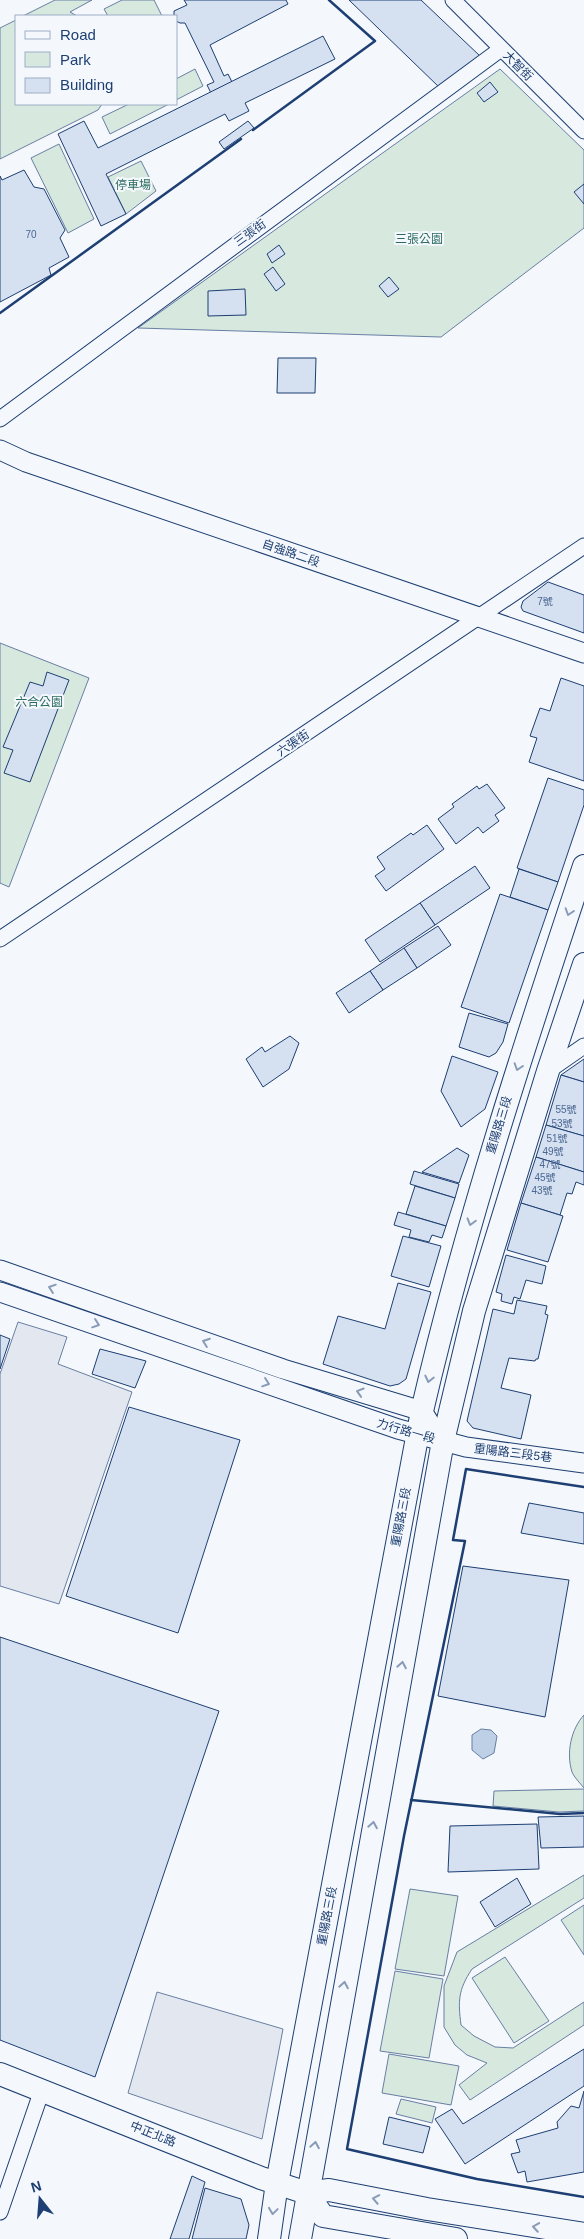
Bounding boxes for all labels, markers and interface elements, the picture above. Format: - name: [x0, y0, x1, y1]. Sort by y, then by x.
- legend: [15, 15, 178, 105]
- text: Road: [60, 26, 96, 43]
- street label: 大智街: [500, 48, 536, 84]
- text: Park: [60, 51, 91, 68]
- text: Building: [60, 76, 113, 93]
- park label: 停車場: [115, 178, 151, 192]
- street label: 三張街: [231, 217, 269, 249]
- house number: 70: [25, 229, 37, 240]
- park label: 三張公園: [395, 232, 443, 246]
- street label: 自強路二段: [260, 537, 322, 569]
- house number: 7號: [537, 596, 553, 607]
- park label: 六合公園: [15, 695, 63, 709]
- street label: 六張街: [274, 727, 312, 759]
- one-way arrow: [564, 908, 574, 916]
- one-way arrow: [513, 1062, 523, 1070]
- street label: 重陽路三段: [484, 1094, 514, 1156]
- house number: 55號: [555, 1104, 577, 1115]
- house number: 53號: [551, 1118, 573, 1129]
- house number: 51號: [546, 1133, 568, 1144]
- house number: 49號: [542, 1146, 564, 1157]
- house number: 47號: [539, 1159, 561, 1170]
- house number: 45號: [534, 1172, 556, 1183]
- house number: 43號: [531, 1185, 553, 1196]
- one-way arrow: [467, 1218, 477, 1226]
- one-way arrow: [49, 1284, 57, 1294]
- one-way arrow: [91, 1318, 100, 1328]
- one-way arrow: [202, 1338, 210, 1348]
- one-way arrow: [424, 1375, 435, 1384]
- one-way arrow: [261, 1377, 270, 1387]
- one-way arrow: [356, 1388, 365, 1398]
- street label: 力行路一段: [375, 1416, 437, 1446]
- street label: 重陽路三段5巷: [473, 1441, 553, 1465]
- street label: 重陽路三段: [388, 1486, 414, 1548]
- one-way arrow: [397, 1661, 407, 1670]
- one-way arrow: [368, 1821, 378, 1829]
- street label: 重陽路三段: [314, 1885, 340, 1947]
- one-way arrow: [339, 1981, 349, 1989]
- street label: 中正北路: [128, 2119, 178, 2149]
- one-way arrow: [310, 2140, 320, 2149]
- north arrow: [15, 2174, 65, 2224]
- text: N: [29, 2177, 43, 2196]
- one-way arrow: [371, 2194, 380, 2205]
- one-way arrow: [268, 2208, 279, 2216]
- one-way arrow: [531, 2222, 540, 2232]

